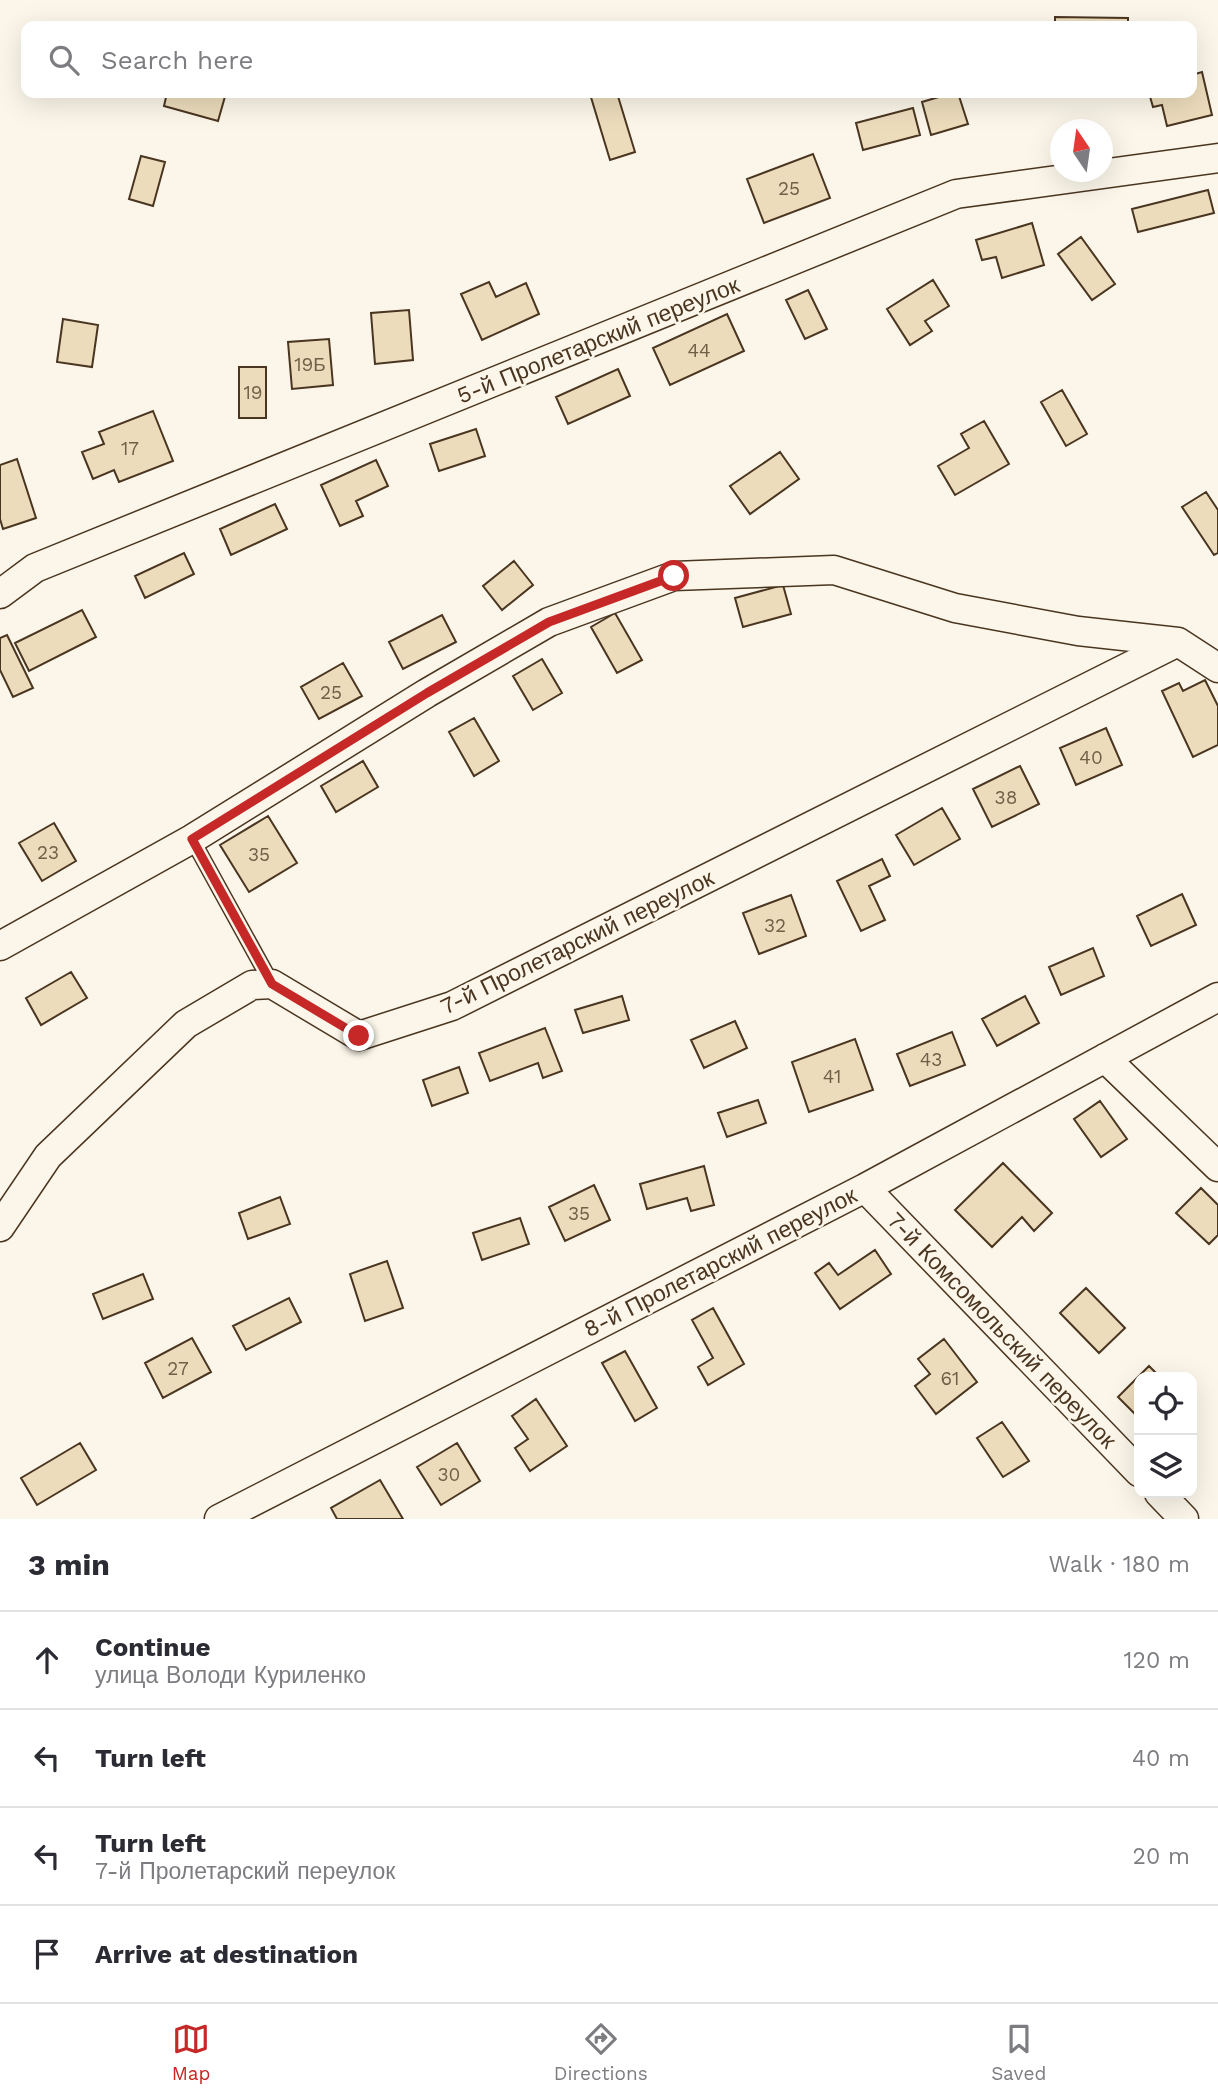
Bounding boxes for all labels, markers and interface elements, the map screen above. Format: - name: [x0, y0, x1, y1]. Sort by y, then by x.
- search box: [21, 21, 1197, 98]
- icon: search: [45, 41, 83, 79]
- text: Search here: [101, 45, 253, 75]
- north arrow: [1050, 119, 1113, 182]
- house number: 25: [778, 177, 800, 200]
- street label: 5-й Пролетарский переулок: [453, 271, 744, 410]
- house number: 44: [687, 339, 711, 362]
- house number: 19Б: [294, 353, 326, 376]
- house number: 19: [243, 381, 263, 404]
- house number: 17: [121, 437, 139, 460]
- route start: [658, 560, 689, 591]
- house number: 25: [320, 681, 342, 704]
- house number: 40: [1079, 746, 1103, 769]
- house number: 38: [995, 786, 1017, 809]
- house number: 23: [37, 841, 59, 864]
- house number: 35: [248, 843, 270, 866]
- street label: 7-й Пролетарский переулок: [436, 864, 719, 1020]
- house number: 32: [764, 914, 786, 937]
- route end: [343, 1020, 374, 1051]
- house number: 43: [920, 1048, 942, 1071]
- house number: 41: [823, 1065, 841, 1088]
- street label: 8-й Пролетарский переулок: [579, 1181, 862, 1343]
- house number: 35: [568, 1202, 590, 1225]
- street label: 7-й Комсомольский переулок: [882, 1207, 1122, 1455]
- house number: 27: [167, 1357, 189, 1380]
- house number: 61: [941, 1367, 959, 1390]
- map controls: [1134, 1372, 1197, 1498]
- button: locate: [1134, 1372, 1197, 1435]
- button: layers: [1134, 1435, 1197, 1498]
- house number: 30: [438, 1463, 460, 1486]
- text: 3 min: [28, 1547, 110, 1582]
- text: Walk · 180 m: [1049, 1551, 1190, 1578]
- text: Continue: [95, 1632, 211, 1662]
- icon: ahead: [28, 1641, 66, 1679]
- text: 120 m: [1124, 1647, 1190, 1674]
- text: улица Володи Куриленко: [95, 1662, 366, 1689]
- icon: left: [28, 1739, 66, 1777]
- text: Turn left: [95, 1743, 206, 1773]
- text: 40 m: [1132, 1745, 1190, 1772]
- text: Turn left: [95, 1828, 206, 1858]
- icon: left: [28, 1837, 66, 1875]
- text: 20 m: [1133, 1843, 1190, 1870]
- text: 7-й Пролетарский переулок: [95, 1858, 395, 1885]
- icon: arrive: [28, 1935, 66, 1973]
- text: Arrive at destination: [95, 1939, 358, 1969]
- tab: Map: [172, 2020, 210, 2085]
- tab: Directions: [554, 2020, 648, 2085]
- tab: Saved: [991, 2020, 1046, 2085]

